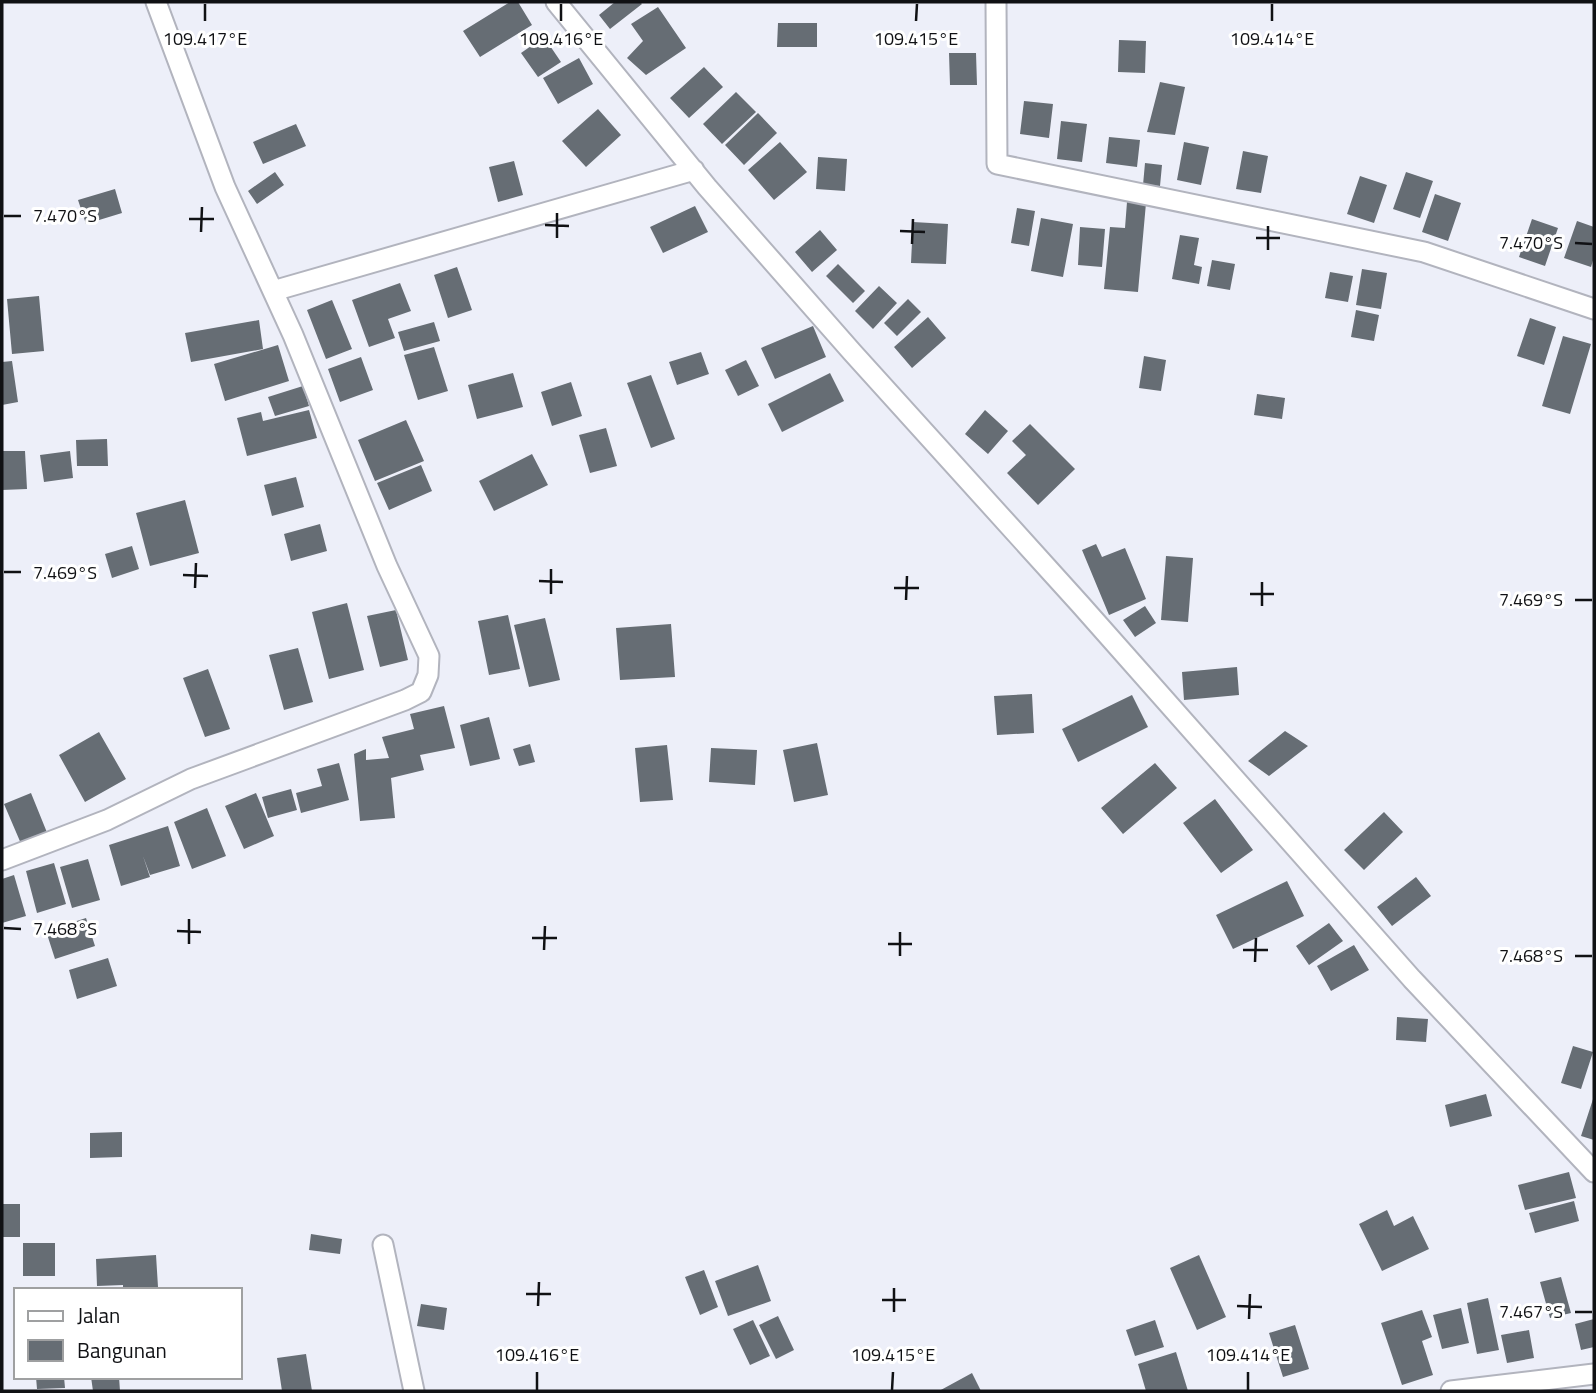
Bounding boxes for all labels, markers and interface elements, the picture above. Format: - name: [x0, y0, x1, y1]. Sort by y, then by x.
- text: 109.417°E: [163, 25, 247, 52]
- text: 109.416°E: [519, 25, 603, 52]
- text: 109.415°E: [874, 25, 958, 52]
- text: 109.414°E: [1230, 25, 1314, 52]
- text: 7.470°S: [33, 202, 97, 229]
- text: 7.470°S: [1499, 229, 1563, 256]
- text: 7.469°S: [33, 559, 97, 586]
- text: 7.469°S: [1499, 586, 1563, 613]
- text: 7.468°S: [33, 915, 97, 942]
- text: 7.468°S: [1499, 942, 1563, 969]
- legend: [14, 1288, 242, 1379]
- text: 7.467°S: [1499, 1298, 1563, 1325]
- text: Jalan: [77, 1299, 120, 1331]
- text: Bangunan: [77, 1334, 167, 1366]
- text: 109.416°E: [495, 1341, 579, 1368]
- text: 109.415°E: [851, 1341, 935, 1368]
- text: 109.414°E: [1206, 1341, 1290, 1368]

